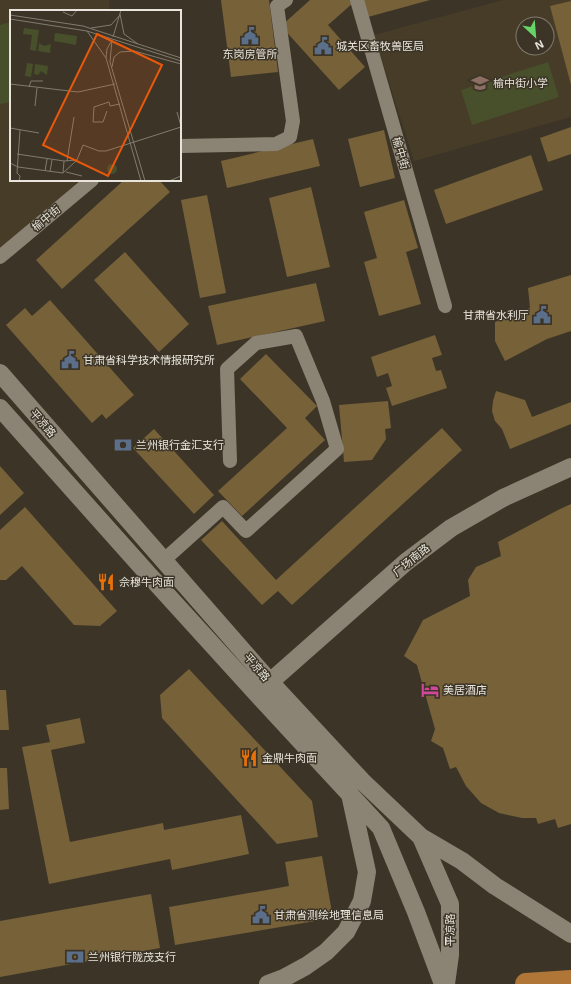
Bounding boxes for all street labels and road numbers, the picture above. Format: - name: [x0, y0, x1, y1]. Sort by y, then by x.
- street label: 榆中街: [391, 135, 411, 171]
- street label: 榆中街: [30, 203, 62, 233]
- street label: 平凉路: [28, 407, 58, 439]
- street label: 广场南路: [390, 541, 432, 579]
- street label: 平凉路: [242, 651, 272, 683]
- street label: 平凉路: [444, 914, 456, 947]

